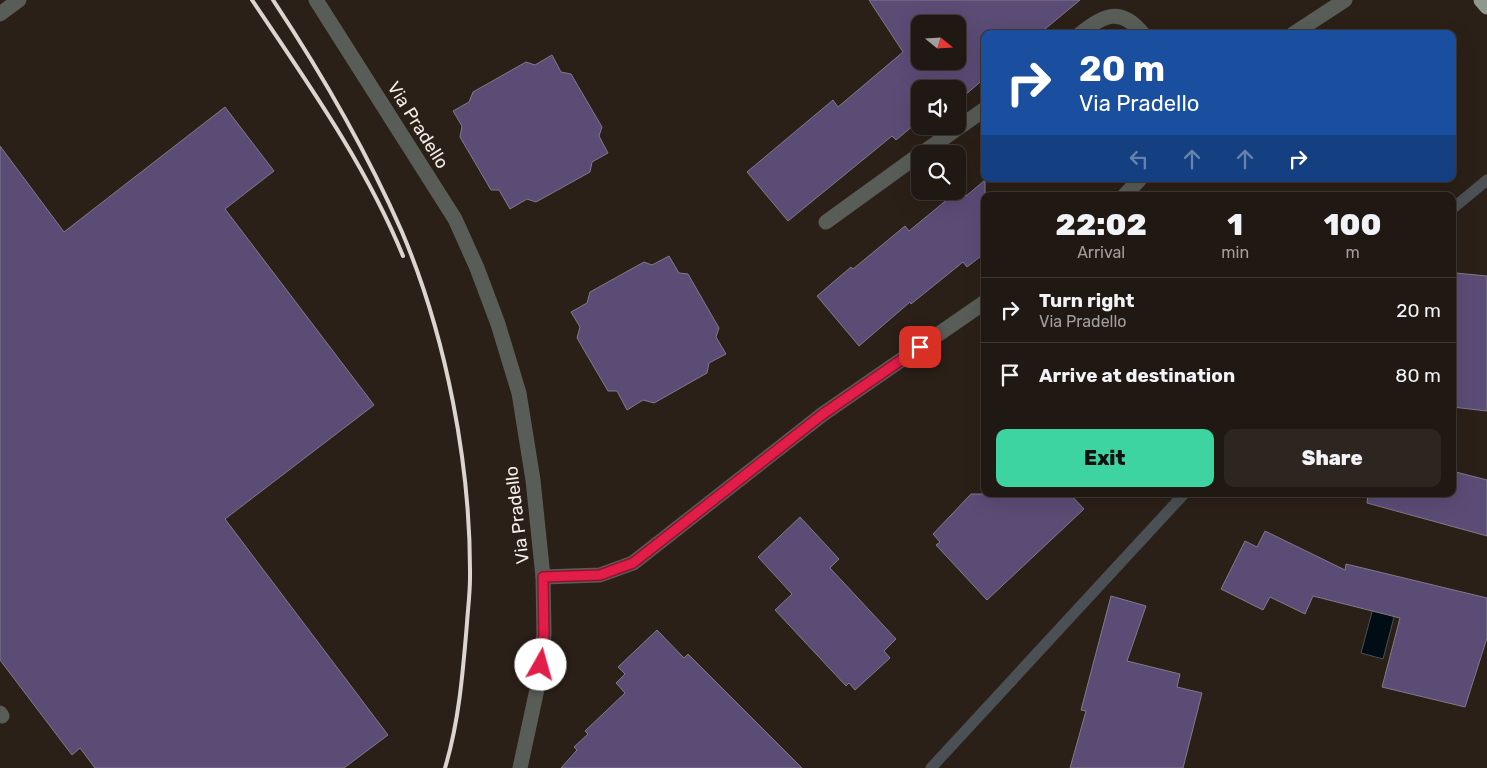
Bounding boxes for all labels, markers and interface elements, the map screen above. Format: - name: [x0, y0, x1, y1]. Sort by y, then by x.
- north arrow: [911, 15, 966, 70]
- map controls: [911, 15, 966, 200]
- text: 20 m: [1079, 48, 1165, 90]
- icon: right: [996, 50, 1061, 115]
- street label: Via Pradello: [383, 77, 453, 173]
- button: sound: [911, 80, 966, 135]
- text: Via Pradello: [1079, 90, 1199, 117]
- button: search: [911, 145, 966, 200]
- icon: left: [1125, 145, 1153, 173]
- icon: ahead: [1178, 145, 1206, 173]
- icon: ahead: [1231, 145, 1259, 173]
- icon: right: [1284, 145, 1312, 173]
- text: 22:02: [1056, 207, 1147, 243]
- text: 1: [1227, 207, 1243, 243]
- text: 100: [1324, 207, 1381, 243]
- text: Arrival: [1077, 243, 1125, 262]
- text: min: [1221, 243, 1249, 262]
- text: m: [1345, 243, 1360, 262]
- text: Turn right: [1039, 289, 1134, 312]
- icon: right: [996, 296, 1024, 324]
- text: 20 m: [1396, 299, 1441, 322]
- text: Via Pradello: [1039, 312, 1127, 331]
- pin: [899, 326, 941, 368]
- icon: arrive: [906, 333, 934, 361]
- icon: arrive: [996, 361, 1024, 389]
- text: Arrive at destination: [1039, 364, 1235, 387]
- text: 80 m: [1395, 364, 1441, 387]
- button: Exit: [996, 429, 1214, 487]
- button: Share: [1224, 429, 1441, 487]
- street label: Via Pradello: [500, 465, 534, 565]
- position arrow: [514, 638, 566, 690]

